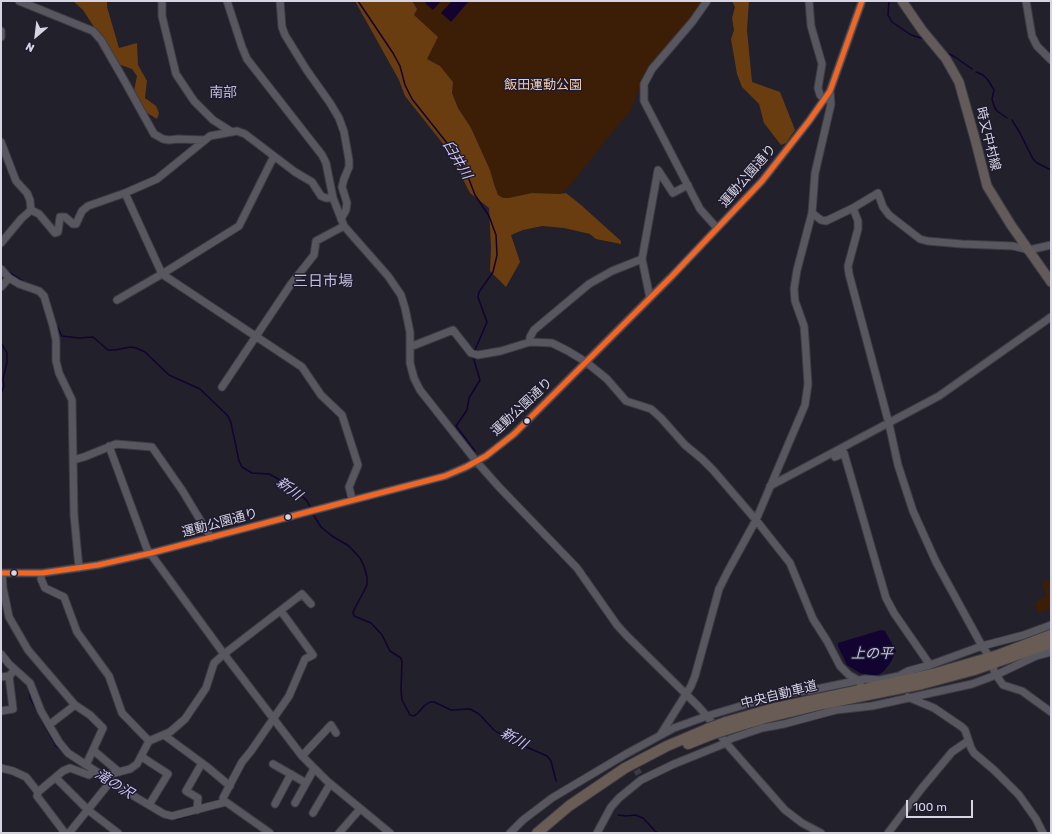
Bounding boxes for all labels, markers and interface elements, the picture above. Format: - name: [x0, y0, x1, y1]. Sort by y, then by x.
- north arrow: [16, 16, 56, 56]
- text: N: [24, 39, 37, 55]
- park label: 飯田運動公園: [504, 77, 582, 93]
- district label: 南部: [209, 85, 237, 101]
- street label: 時又中村線: [973, 106, 1003, 172]
- water label: 臼井川: [439, 138, 475, 182]
- street label: 運動公園通り: [717, 141, 779, 211]
- district label: 三日市場: [293, 273, 353, 291]
- street label: 運動公園通り: [488, 375, 556, 439]
- unlabelled marker: [522, 416, 532, 426]
- water label: 新川: [273, 474, 305, 504]
- street label: 運動公園通り: [180, 505, 260, 541]
- unlabelled marker: [283, 512, 293, 522]
- unlabelled marker: [9, 568, 19, 578]
- water label: 上の平: [851, 646, 893, 662]
- street label: 中央自動車道: [739, 678, 819, 712]
- water label: 新川: [498, 725, 530, 753]
- water label: 滝の沢: [92, 766, 136, 802]
- scale bar: [908, 792, 975, 818]
- text: 100 m: [913, 800, 947, 814]

